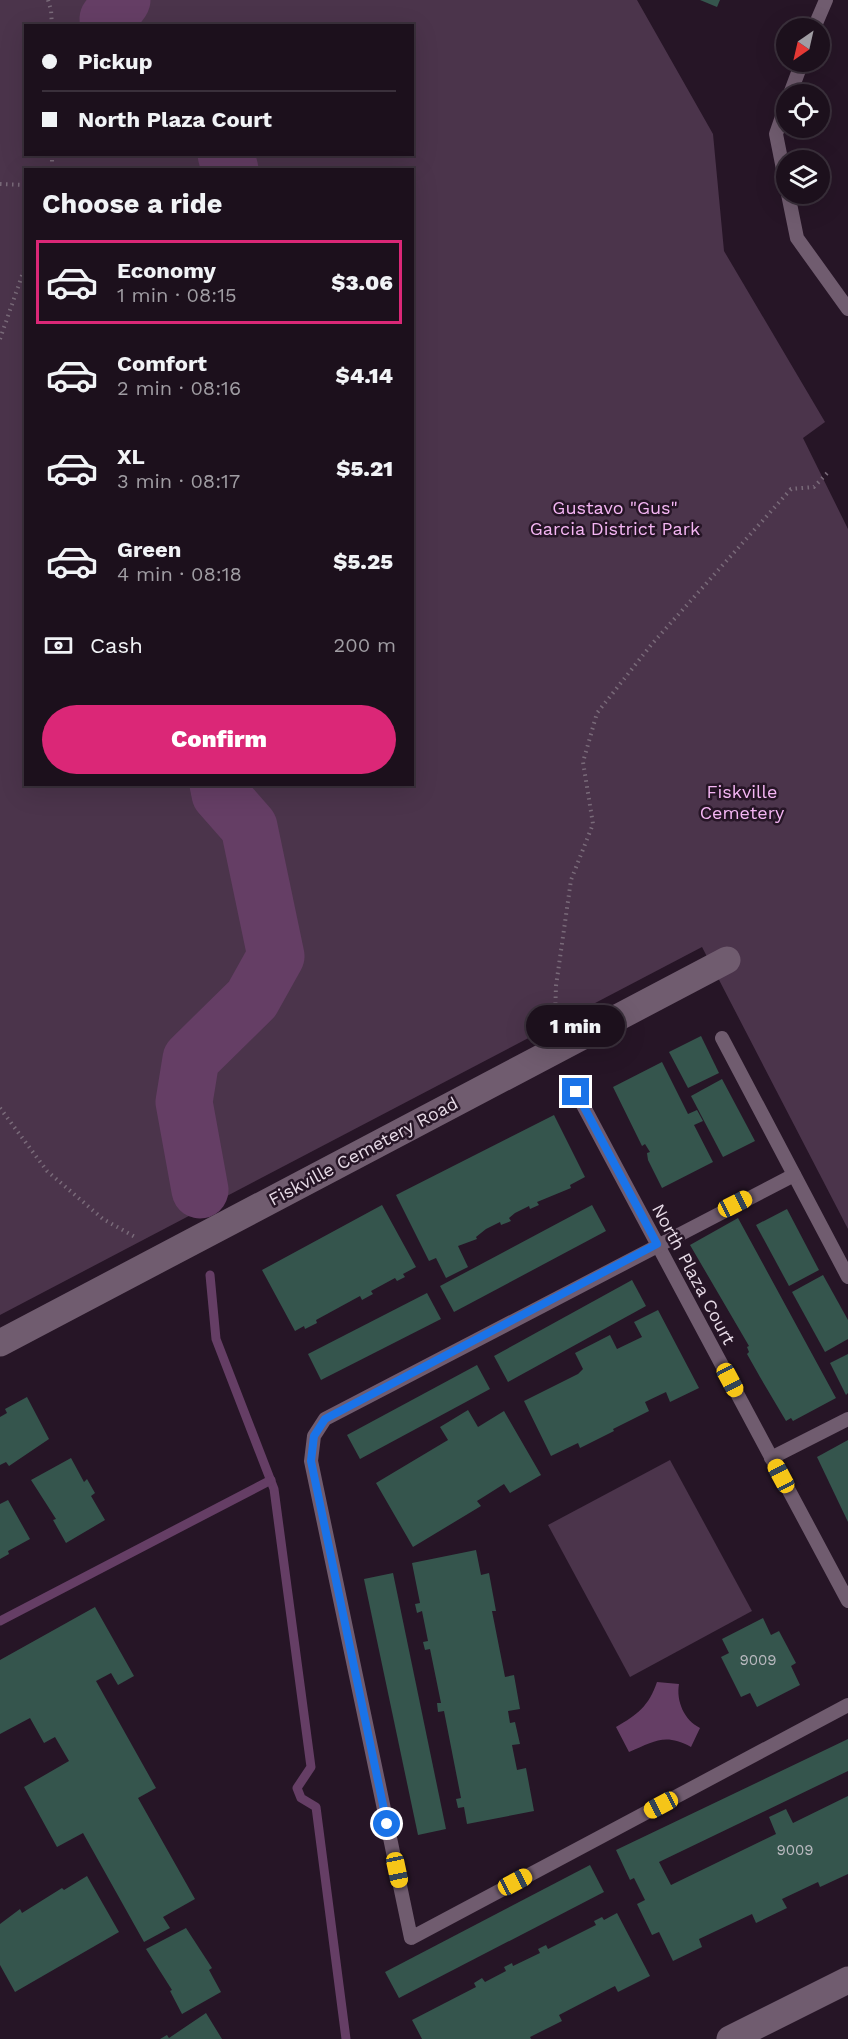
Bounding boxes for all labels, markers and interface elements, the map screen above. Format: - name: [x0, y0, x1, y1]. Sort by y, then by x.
- north arrow: [776, 18, 830, 72]
- map controls: [776, 18, 830, 204]
- text: Pickup: [78, 49, 153, 74]
- button: locate: [776, 84, 830, 138]
- text: North Plaza Court: [78, 107, 272, 132]
- button: layers: [776, 150, 830, 204]
- text: Choose a ride: [42, 188, 222, 220]
- icon: car: [45, 255, 99, 309]
- text: Economy: [117, 258, 216, 283]
- text: $3.06: [331, 270, 393, 295]
- text: 1 min · 08:15: [117, 283, 237, 307]
- icon: car: [45, 348, 99, 402]
- text: Comfort: [117, 351, 207, 376]
- text: $4.14: [336, 363, 393, 388]
- text: 2 min · 08:16: [117, 376, 241, 400]
- icon: car: [45, 441, 99, 495]
- text: XL: [117, 444, 145, 469]
- text: $5.21: [336, 456, 393, 481]
- text: 3 min · 08:17: [117, 469, 240, 493]
- park label: Gustavo "Gus" Garcia District Park: [530, 497, 700, 539]
- icon: car: [45, 534, 99, 588]
- text: Green: [117, 537, 181, 562]
- text: $5.25: [333, 549, 393, 574]
- text: 4 min · 08:18: [117, 562, 242, 586]
- icon: cash: [42, 629, 75, 662]
- text: Cash: [90, 633, 143, 658]
- text: 200 m: [334, 633, 396, 657]
- button: Confirm: [42, 705, 396, 774]
- park label: Fiskville Cemetery: [700, 781, 785, 823]
- callout: 1 min: [526, 1005, 626, 1047]
- text: 1 min: [550, 1014, 601, 1038]
- route end: [562, 1078, 589, 1105]
- street label: Fiskville Cemetery Road: [265, 1092, 461, 1210]
- car: [715, 1188, 755, 1220]
- street label: North Plaza Court: [648, 1200, 740, 1348]
- car: [714, 1360, 746, 1400]
- car: [765, 1456, 797, 1496]
- house number: 9009: [739, 1651, 777, 1669]
- car: [641, 1789, 681, 1821]
- route start: [373, 1810, 400, 1837]
- house number: 9009: [776, 1841, 814, 1859]
- car: [384, 1851, 410, 1889]
- car: [495, 1866, 535, 1898]

